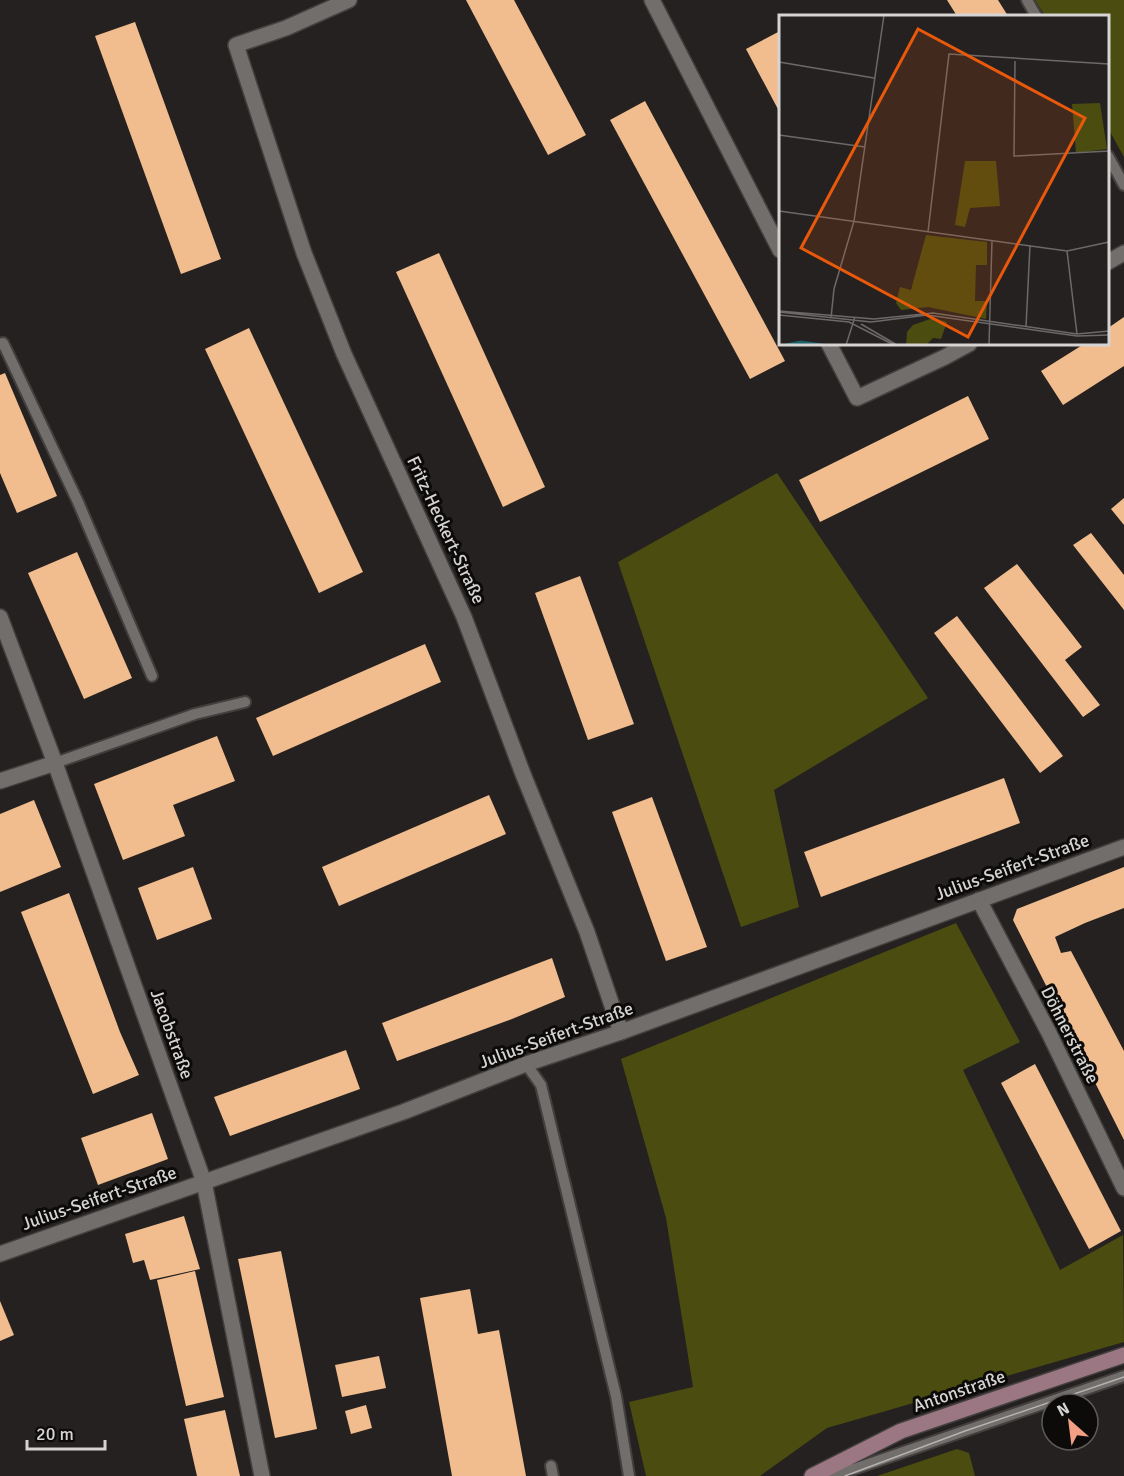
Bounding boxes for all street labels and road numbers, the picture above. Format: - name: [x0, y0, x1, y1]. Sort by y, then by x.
- street label: Fritz-Heckert-Straße: [402, 453, 490, 607]
- street label: Julius-Seifert-Straße: [932, 829, 1092, 905]
- street label: Döhnerstraße: [1036, 983, 1104, 1087]
- street label: Jacobstraße: [146, 986, 198, 1082]
- street label: Julius-Seifert-Straße: [476, 997, 636, 1073]
- street label: Julius-Seifert-Straße: [19, 1161, 179, 1235]
- street label: Antonstraße: [910, 1365, 1008, 1417]

